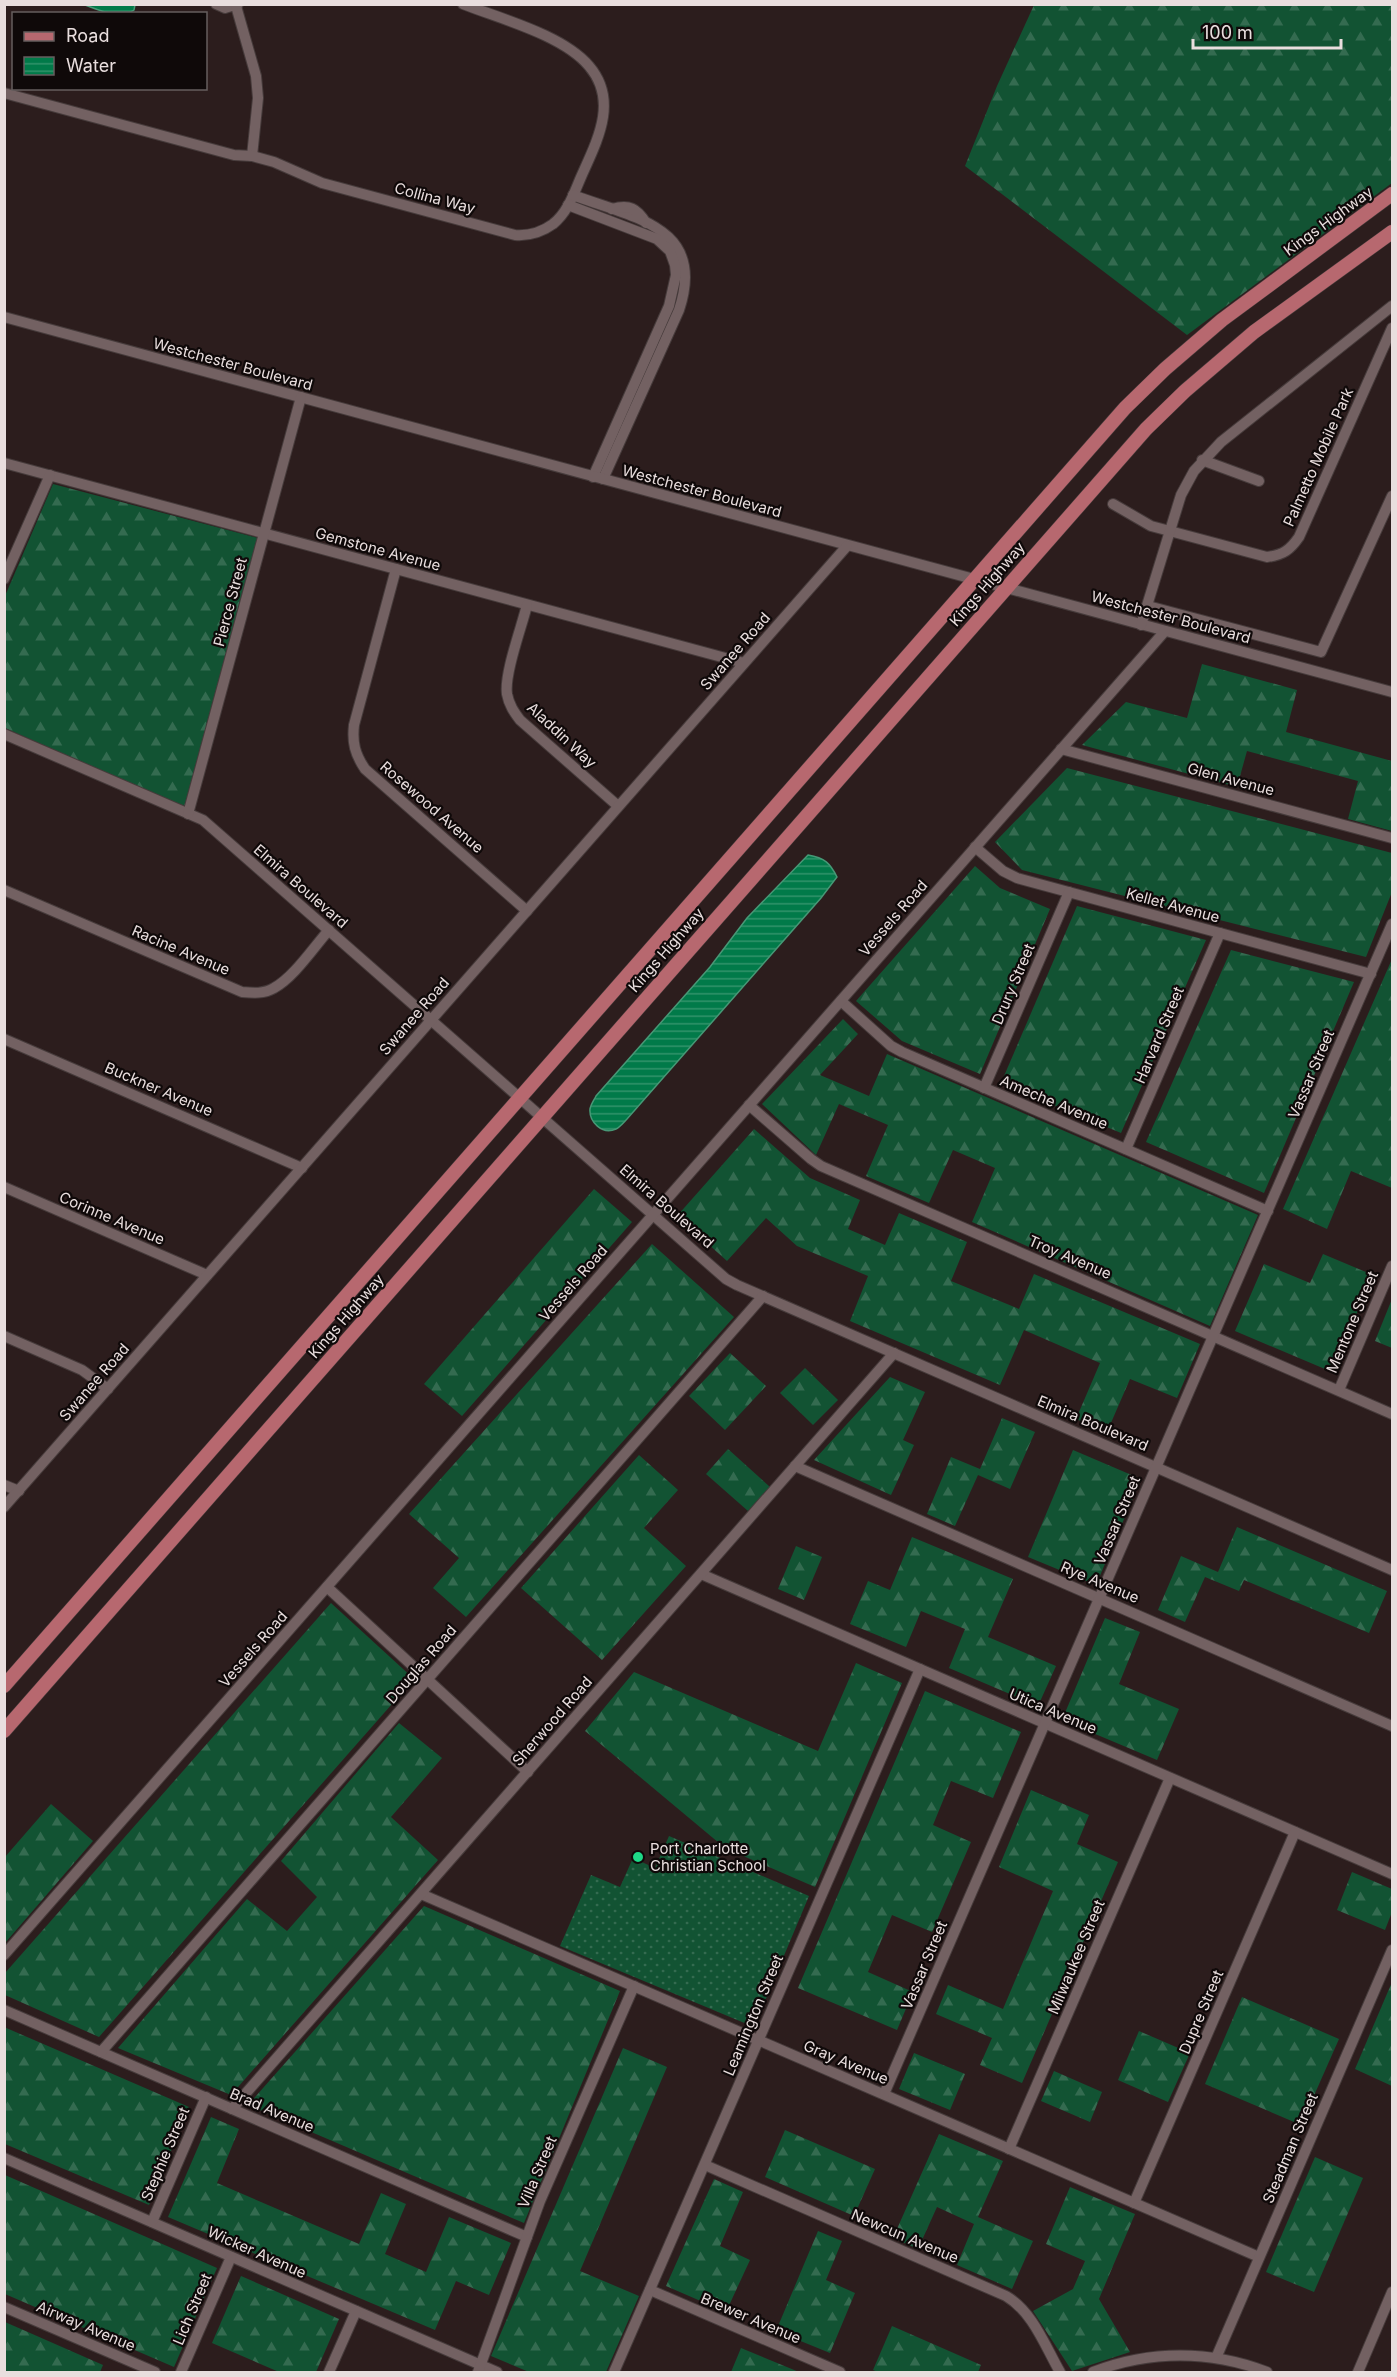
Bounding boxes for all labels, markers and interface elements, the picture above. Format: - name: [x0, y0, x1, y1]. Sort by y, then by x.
- legend: [12, 12, 207, 90]
- scale bar: [1193, 12, 1342, 50]
- text: 100 m: [1202, 22, 1253, 43]
- text: Road: [66, 25, 109, 46]
- text: Water: [66, 55, 116, 76]
- street label: Collina Way: [392, 178, 478, 218]
- street label: Kings Highway: [1280, 182, 1377, 260]
- street label: Westchester Boulevard: [151, 334, 315, 394]
- street label: Palmetto Mobile Park: [1279, 384, 1358, 529]
- street label: Westchester Boulevard: [620, 461, 784, 521]
- street label: Gemstone Avenue: [313, 523, 443, 575]
- street label: Kings Highway: [945, 537, 1029, 630]
- street label: Pierce Street: [209, 555, 251, 649]
- street label: Westchester Boulevard: [1089, 587, 1253, 647]
- street label: Swanee Road: [696, 608, 774, 694]
- street label: Aladdin Way: [523, 698, 601, 772]
- street label: Rosewood Avenue: [376, 757, 488, 857]
- street label: Glen Avenue: [1185, 758, 1277, 800]
- street label: Elmira Boulevard: [250, 840, 352, 932]
- street label: Vessels Road: [855, 876, 931, 960]
- street label: Kellet Avenue: [1124, 883, 1222, 927]
- street label: Kings Highway: [624, 903, 708, 996]
- street label: Racine Avenue: [129, 921, 233, 979]
- street label: Drury Street: [987, 941, 1039, 1027]
- street label: Swanee Road: [375, 973, 453, 1059]
- street label: Harvard Street: [1130, 984, 1188, 1086]
- street label: Vassar Street: [1284, 1027, 1338, 1121]
- street label: Buckner Avenue: [102, 1058, 216, 1120]
- street label: Ameche Avenue: [997, 1071, 1111, 1133]
- street label: Elmira Boulevard: [616, 1160, 718, 1252]
- street label: Corinne Avenue: [56, 1187, 168, 1249]
- street label: Troy Avenue: [1026, 1231, 1114, 1283]
- street label: Vessels Road: [535, 1241, 611, 1325]
- street label: Mentone Street: [1322, 1268, 1382, 1376]
- street label: Kings Highway: [304, 1269, 388, 1362]
- street label: Swanee Road: [55, 1339, 133, 1425]
- street label: Elmira Boulevard: [1035, 1391, 1151, 1455]
- street label: Vassar Street: [1090, 1473, 1144, 1567]
- street label: Rye Avenue: [1058, 1557, 1142, 1607]
- street label: Vessels Road: [215, 1607, 291, 1691]
- street label: Douglas Road: [382, 1621, 460, 1707]
- street label: Sherwood Road: [508, 1672, 596, 1770]
- street label: Utica Avenue: [1006, 1684, 1100, 1738]
- place label: Port Charlotte Christian School: [650, 1839, 766, 1875]
- marker: Port Charlotte Christian School: [631, 1850, 645, 1864]
- street label: Milwaukee Street: [1043, 1897, 1109, 2017]
- street label: Vassar Street: [897, 1918, 951, 2012]
- street label: Leamington Street: [719, 1951, 787, 2078]
- street label: Dupre Street: [1175, 1967, 1227, 2057]
- street label: Gray Avenue: [801, 2036, 891, 2088]
- street label: Brad Avenue: [227, 2084, 317, 2136]
- street label: Steadman Street: [1258, 2090, 1322, 2206]
- street label: Stephie Street: [137, 2104, 193, 2204]
- street label: Villa Street: [513, 2133, 561, 2211]
- street label: Newcun Avenue: [848, 2205, 962, 2267]
- street label: Wicker Avenue: [205, 2222, 309, 2282]
- street label: Lich Street: [168, 2270, 216, 2348]
- street label: Brewer Avenue: [698, 2288, 804, 2348]
- street label: Airway Avenue: [34, 2297, 138, 2355]

